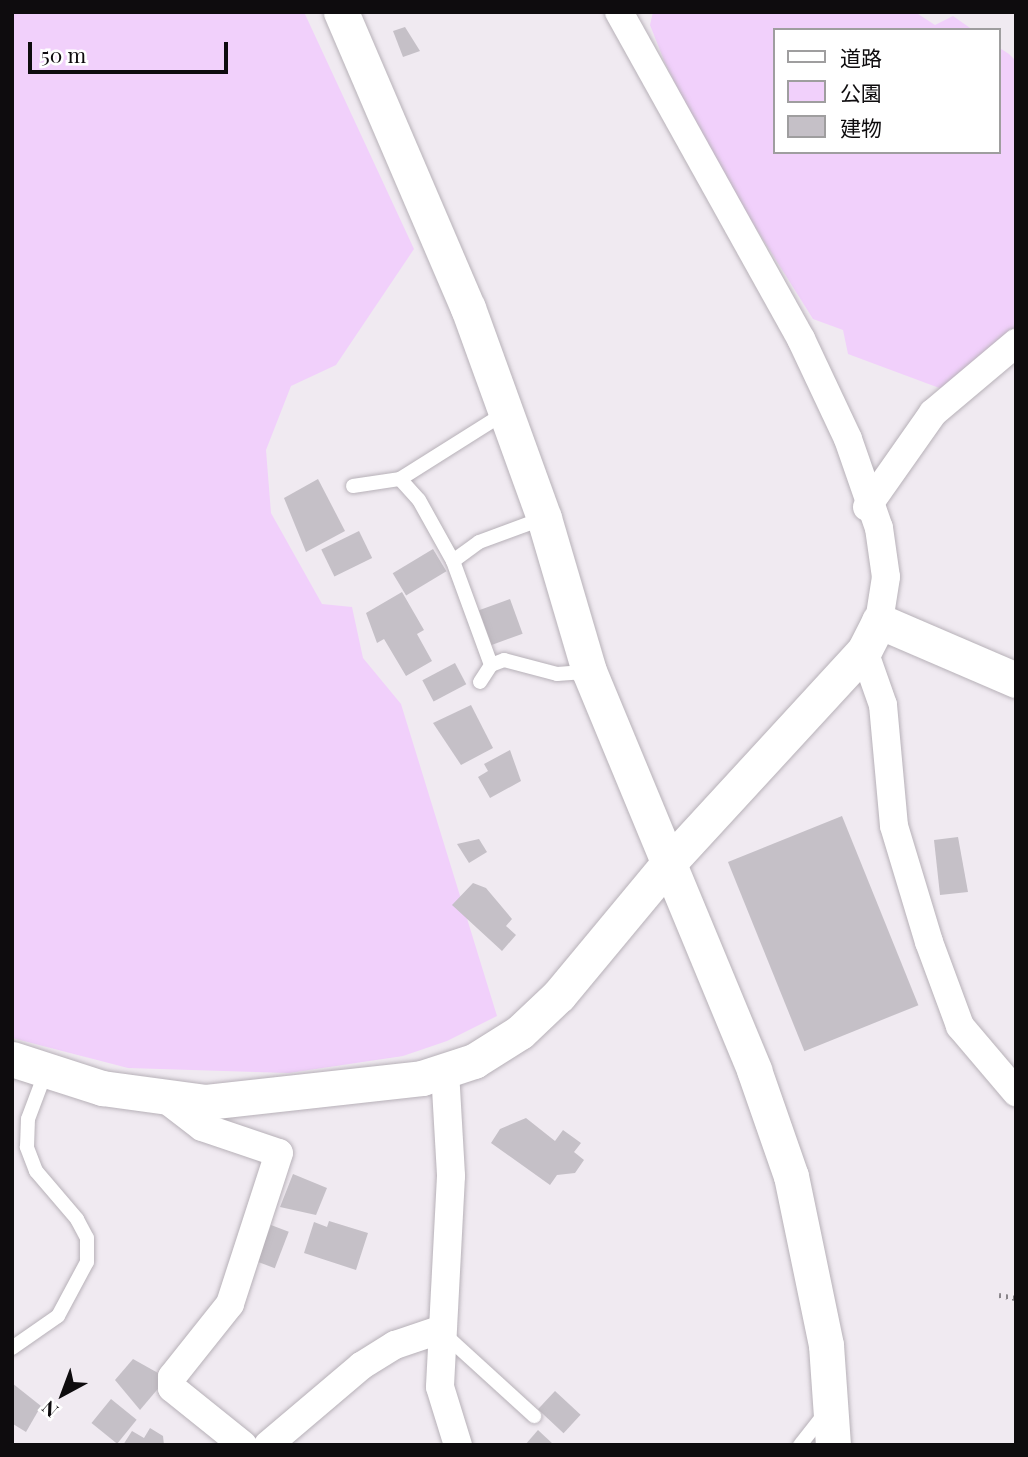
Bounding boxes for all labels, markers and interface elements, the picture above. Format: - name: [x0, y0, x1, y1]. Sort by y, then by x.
- scale bar: [32, 28, 231, 72]
- legend: [772, 28, 1000, 154]
- text: 50 m: [41, 40, 86, 68]
- text: 道路: [840, 43, 882, 71]
- text: 公園: [840, 78, 882, 106]
- text: 建物: [840, 113, 882, 141]
- north arrow: [28, 1359, 98, 1429]
- text: N: [36, 1396, 63, 1424]

